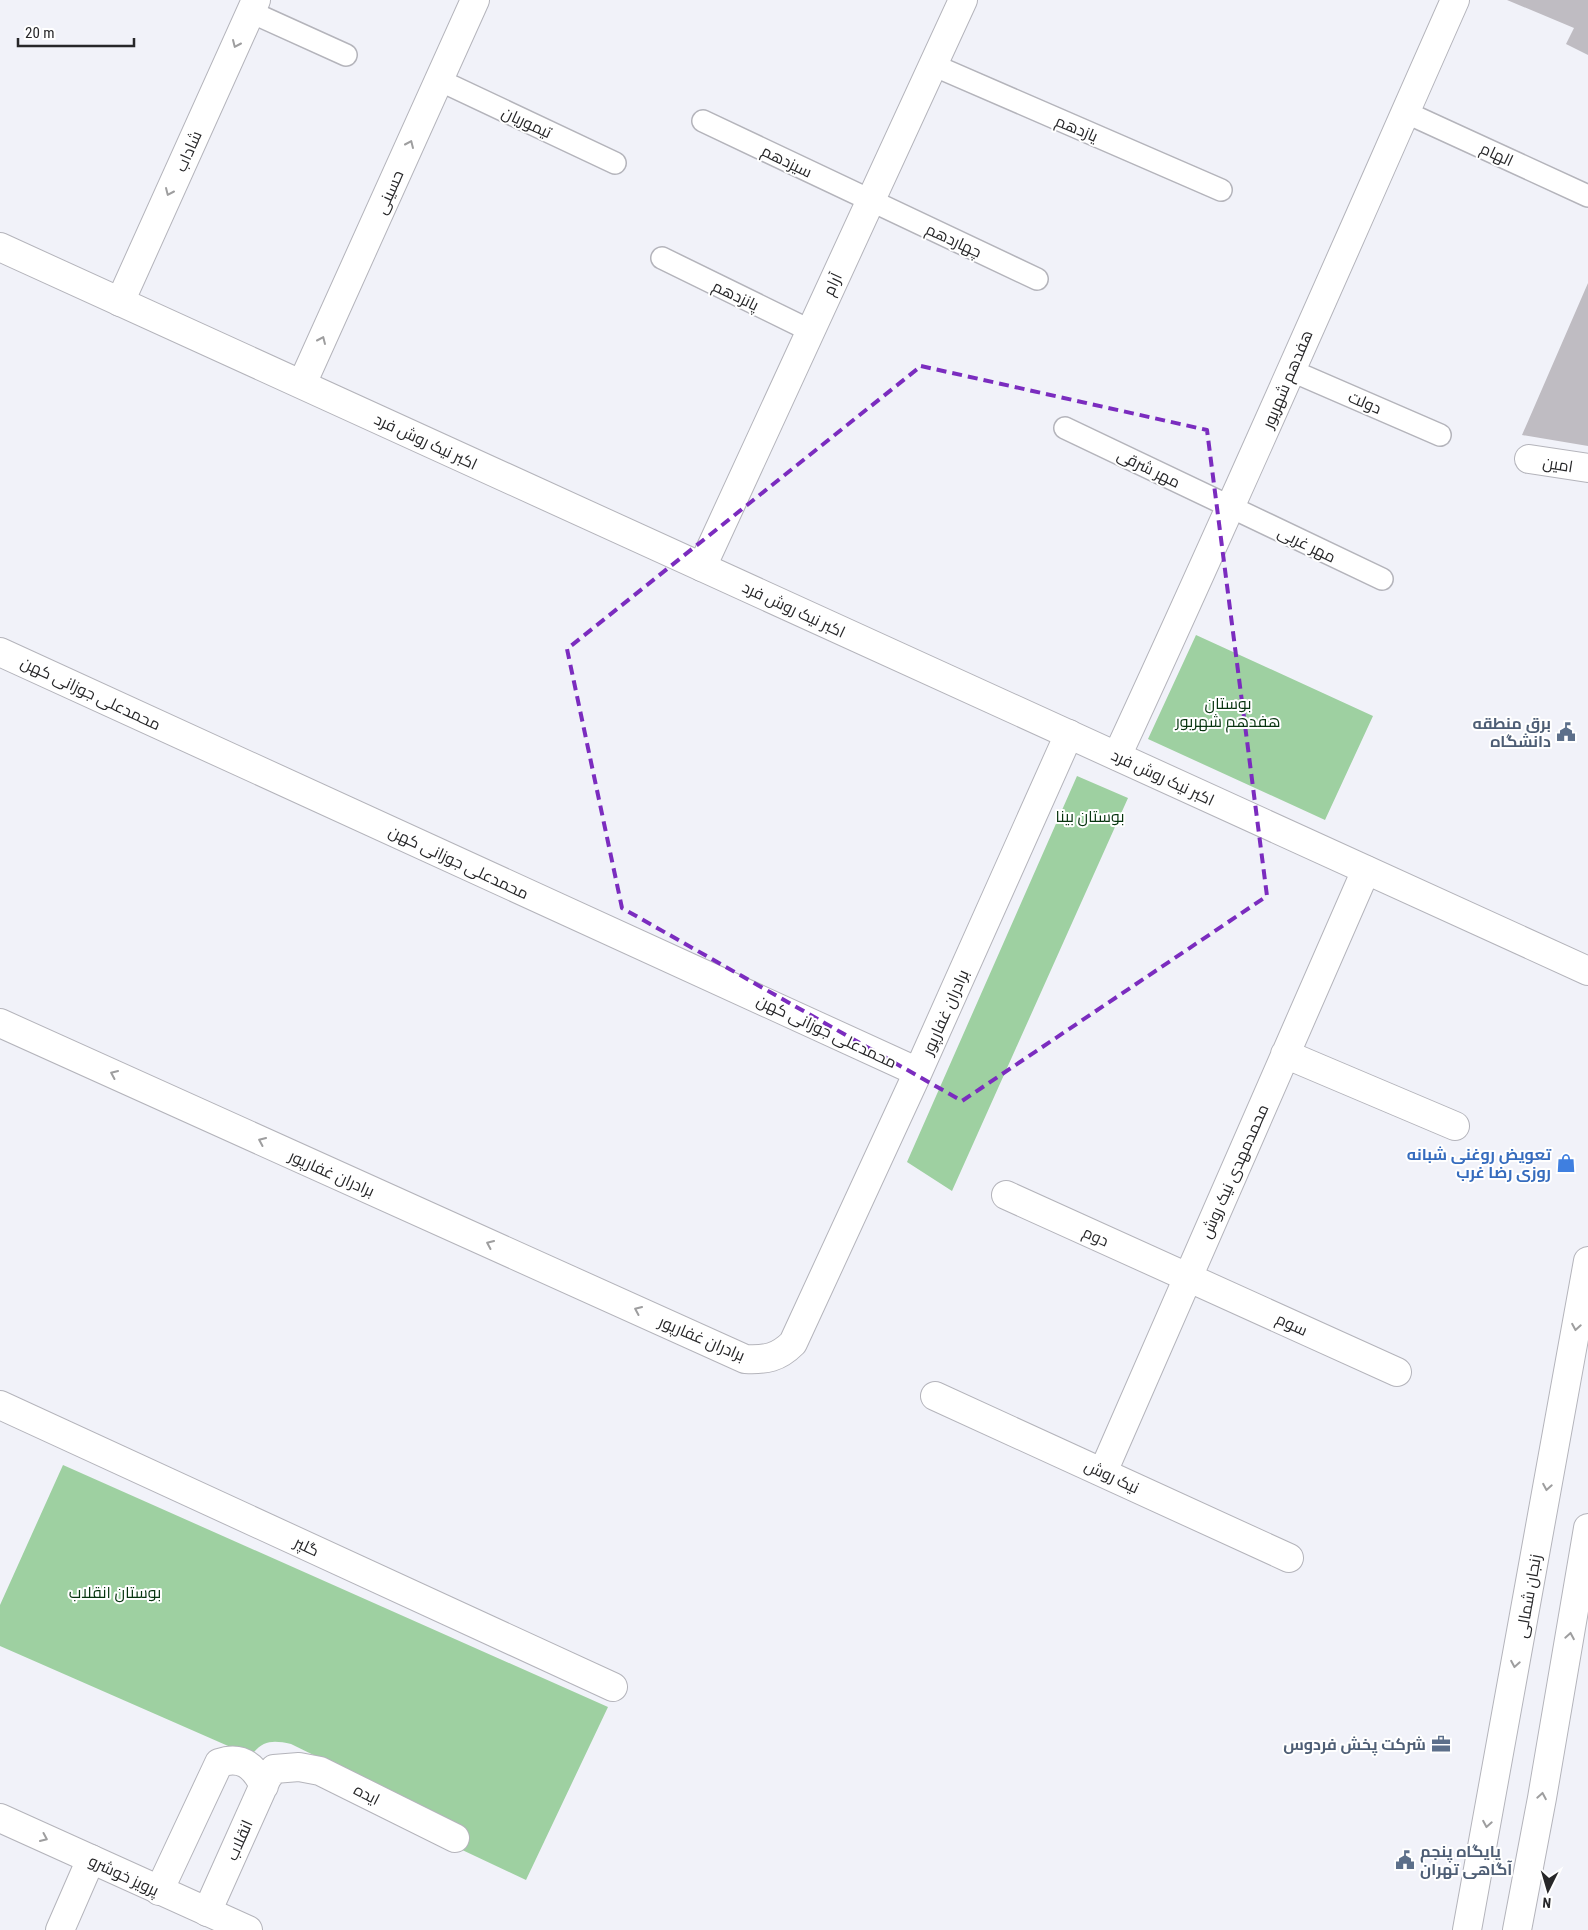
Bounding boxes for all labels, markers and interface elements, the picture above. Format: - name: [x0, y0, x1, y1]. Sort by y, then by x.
- scale bar: [18, 15, 134, 47]
- text: 20 m: [25, 24, 55, 42]
- one-way arrow: [232, 39, 242, 48]
- street label: تیموریان: [498, 103, 555, 143]
- street label: یازدهم: [1052, 111, 1102, 148]
- street label: شاداب: [171, 128, 206, 175]
- street label: الهام: [1477, 139, 1516, 172]
- one-way arrow: [404, 140, 415, 149]
- street label: سیزدهم: [758, 141, 815, 184]
- street label: حسینی: [371, 167, 408, 218]
- one-way arrow: [166, 187, 176, 196]
- street label: چهاردهم: [922, 219, 985, 263]
- street label: آرام: [819, 269, 848, 299]
- street label: پانزدهم: [709, 276, 763, 317]
- street label: هفدهم شهریور: [1258, 327, 1319, 433]
- one-way arrow: [316, 336, 327, 345]
- street label: دولت: [1345, 387, 1384, 418]
- street label: اکبر نیک روش فرد: [371, 409, 480, 475]
- street label: مهر شرقی: [1114, 445, 1183, 493]
- street label: امین: [1541, 453, 1574, 477]
- street label: مهر غربی: [1274, 522, 1339, 567]
- street label: اکبر نیک روش فرد: [739, 577, 848, 643]
- street label: محمدعلی جوزانی کهن: [17, 653, 164, 735]
- park label: بوستان هفدهم شهریور: [1175, 694, 1280, 733]
- place label: برق منطقه دانشگاه: [1472, 714, 1551, 751]
- public building icon: برق منطقه دانشگاه: [1555, 721, 1577, 743]
- street label: اکبر نیک روش فرد: [1108, 745, 1217, 811]
- park label: بوستان بینا: [1056, 807, 1124, 827]
- street label: محمدعلی جوزانی کهن: [385, 822, 532, 904]
- street label: برادران غفارپور: [918, 967, 975, 1060]
- street label: محمدعلی جوزانی کهن: [753, 991, 900, 1073]
- one-way arrow: [110, 1069, 119, 1080]
- street label: محمدمهدی نیک روش: [1196, 1101, 1273, 1242]
- one-way arrow: [258, 1136, 267, 1147]
- place label: تعویض روغنی شبانه روزی رضا غرب: [1407, 1145, 1552, 1182]
- street label: برادران غفارپور: [284, 1146, 377, 1203]
- shop icon: تعویض روغنی شبانه روزی رضا غرب: [1555, 1152, 1577, 1174]
- street label: دوم: [1079, 1222, 1112, 1252]
- one-way arrow: [486, 1239, 495, 1250]
- one-way arrow: [634, 1306, 643, 1317]
- street label: سوم: [1272, 1309, 1311, 1342]
- street label: برادران غفارپور: [654, 1311, 748, 1367]
- one-way arrow: [1572, 1322, 1582, 1331]
- street label: نیک روش: [1081, 1456, 1142, 1498]
- one-way arrow: [1543, 1482, 1553, 1491]
- street label: گلپر: [290, 1532, 322, 1562]
- street label: زنجان شمالی: [1512, 1553, 1546, 1640]
- park label: بوستان انقلاب: [69, 1583, 161, 1603]
- one-way arrow: [1564, 1632, 1574, 1640]
- one-way arrow: [1511, 1659, 1521, 1668]
- office icon: شركت پخش فردوس: [1430, 1733, 1452, 1755]
- place label: شركت پخش فردوس: [1283, 1735, 1426, 1756]
- street label: ایده: [351, 1780, 383, 1809]
- one-way arrow: [1537, 1792, 1547, 1801]
- street label: انقلاب: [222, 1817, 257, 1863]
- one-way arrow: [1482, 1819, 1492, 1828]
- one-way arrow: [39, 1832, 48, 1842]
- place label: پایگاه پنجم آگاهی تهران: [1420, 1842, 1512, 1879]
- public building icon: پایگاه پنجم آگاهی تهران: [1394, 1849, 1416, 1871]
- street label: پرویز خوشرو: [85, 1851, 163, 1902]
- north arrow: [1523, 1865, 1573, 1915]
- text: N: [1542, 1895, 1552, 1911]

